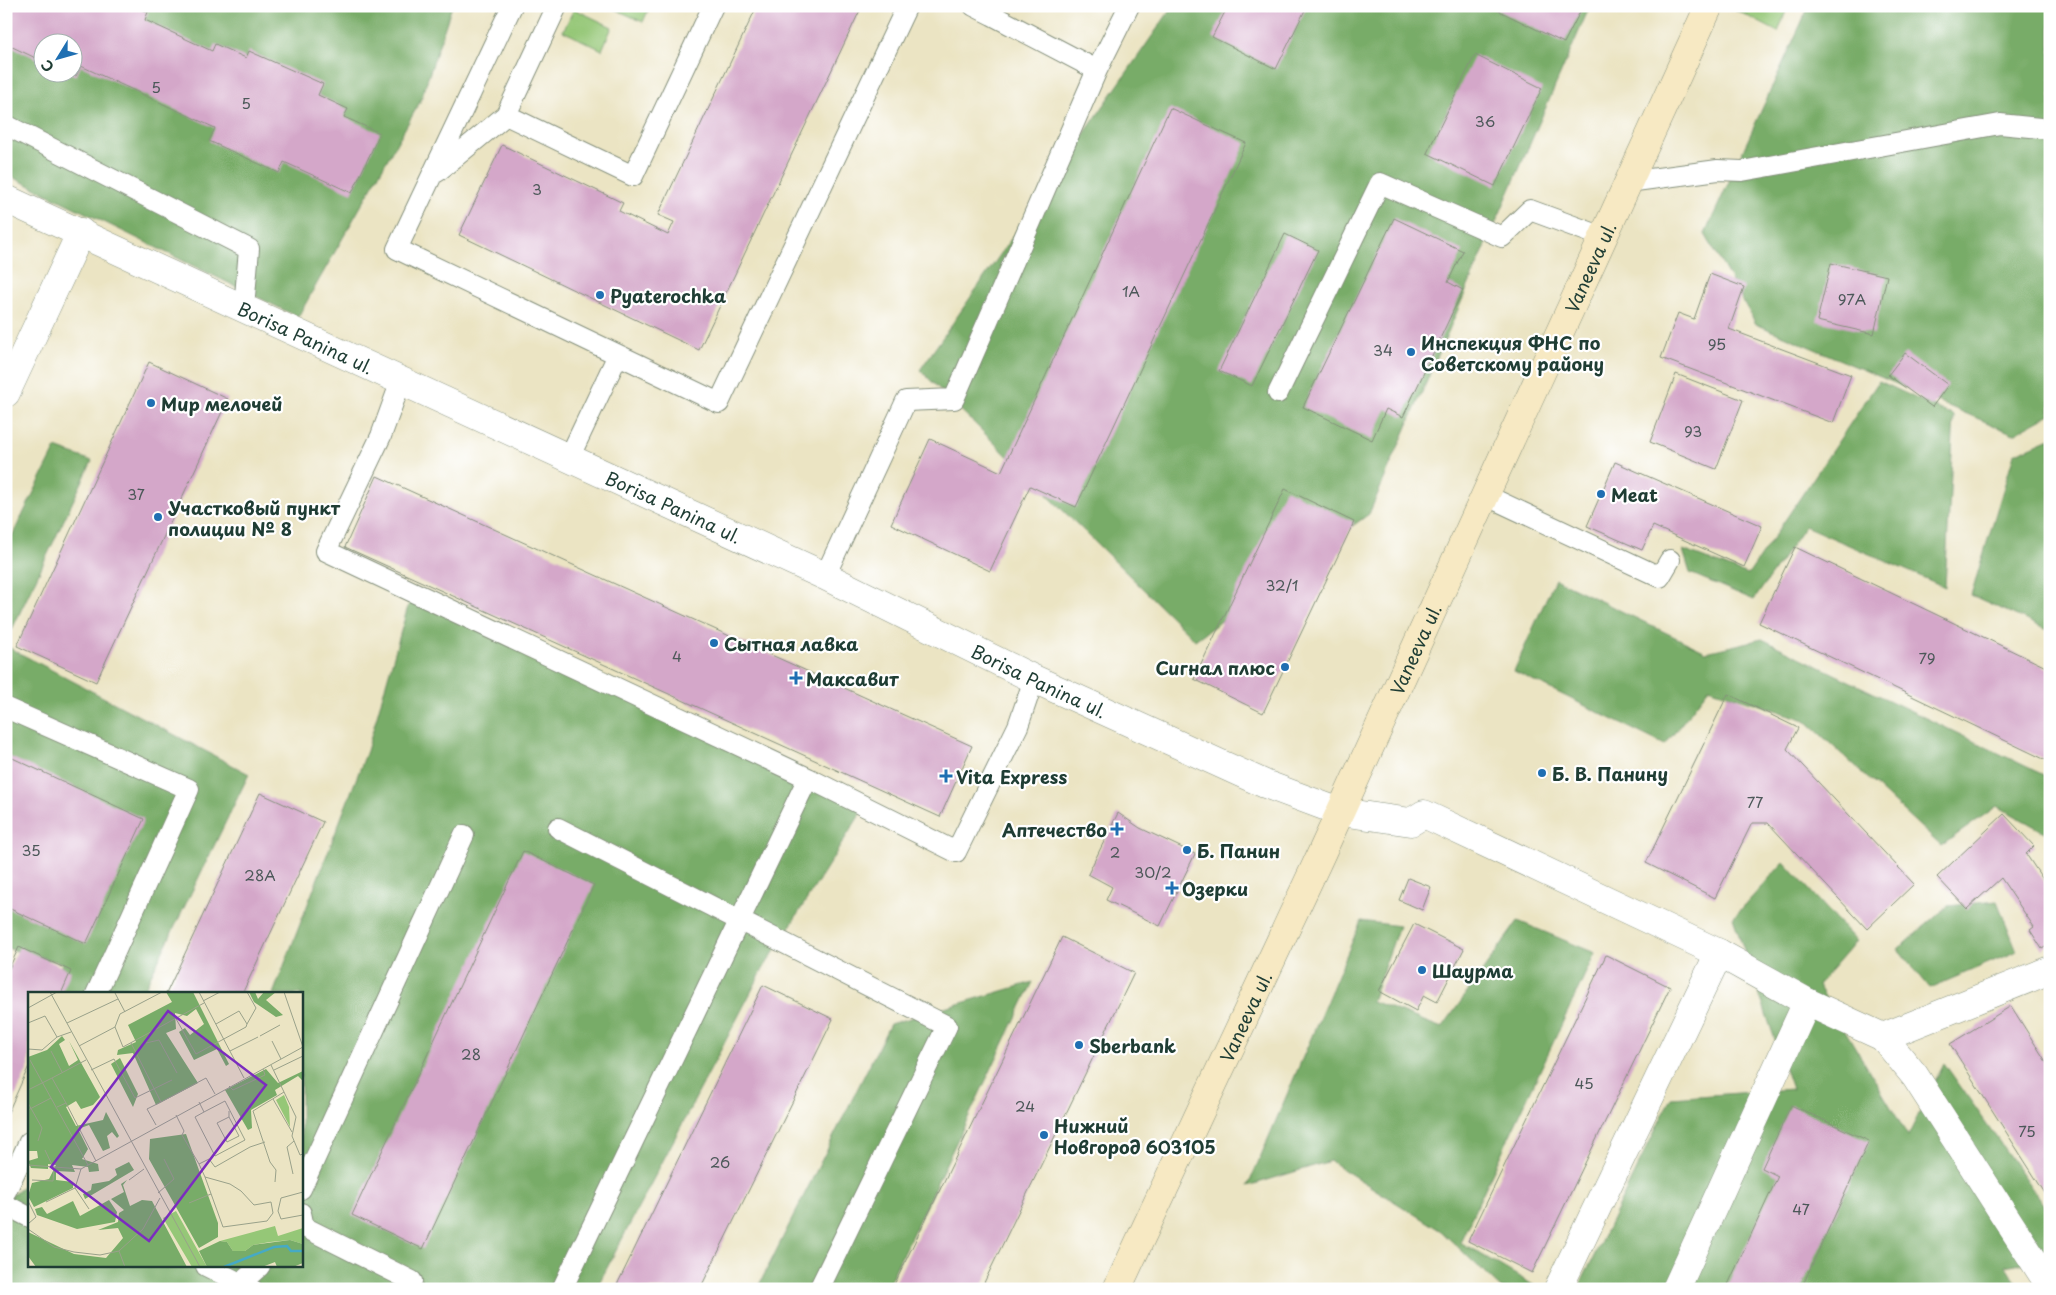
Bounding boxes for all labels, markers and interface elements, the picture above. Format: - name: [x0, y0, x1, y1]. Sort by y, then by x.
- north arrow: [32, 32, 82, 82]
- text: С: [36, 56, 59, 77]
- house number: 5: [151, 75, 161, 98]
- house number: 5: [241, 91, 251, 114]
- house number: 36: [1475, 109, 1495, 132]
- house number: 3: [532, 177, 542, 200]
- street label: Vaneeva ul.: [1557, 217, 1622, 317]
- house number: 1А: [1122, 279, 1140, 302]
- place label: Pyaterochka: [610, 282, 726, 309]
- house number: 97А: [1838, 287, 1866, 310]
- marker: Pyaterochka: [594, 289, 606, 301]
- street label: Borisa Panina ul.: [233, 294, 378, 380]
- place label: Инспекция ФНС по Советскому району: [1421, 329, 1604, 377]
- house number: 95: [1708, 332, 1726, 355]
- house number: 34: [1373, 338, 1393, 361]
- marker: Инспекция ФНС по Советскому району: [1405, 346, 1417, 358]
- place label: Мир мелочей: [161, 390, 283, 417]
- marker: Мир мелочей: [145, 397, 157, 409]
- house number: 93: [1684, 419, 1702, 442]
- street label: Borisa Panina ul.: [601, 463, 746, 549]
- place label: Meat: [1611, 481, 1658, 508]
- house number: 37: [127, 482, 145, 505]
- marker: Meat: [1595, 488, 1607, 500]
- place label: Участковый пункт полиции № 8: [168, 494, 341, 542]
- marker: Участковый пункт полиции № 8: [152, 511, 164, 523]
- house number: 32/1: [1265, 573, 1299, 596]
- street label: Vaneeva ul.: [1382, 599, 1447, 699]
- place label: Сытная лавка: [724, 630, 858, 657]
- marker: Сытная лавка: [708, 637, 720, 649]
- street label: Borisa Panina ul.: [967, 637, 1111, 724]
- house number: 4: [672, 644, 682, 667]
- house number: 79: [1918, 646, 1936, 669]
- place label: Сигнал плюс: [1156, 654, 1275, 681]
- marker: Сигнал плюс: [1279, 661, 1291, 673]
- place label: Максавит: [806, 665, 899, 692]
- marker: Максавит: [790, 672, 802, 684]
- place label: Б. В. Панину: [1552, 760, 1668, 787]
- place label: Vita Express: [956, 763, 1067, 790]
- marker: Б. В. Панину: [1536, 767, 1548, 779]
- marker: Vita Express: [940, 770, 952, 782]
- house number: 77: [1747, 790, 1763, 813]
- place label: Аптечество: [1002, 816, 1107, 843]
- marker: Аптечество: [1111, 823, 1123, 835]
- place label: Б. Панин: [1197, 837, 1280, 864]
- house number: 35: [21, 838, 41, 861]
- house number: 2: [1110, 840, 1120, 863]
- marker: Б. Панин: [1181, 844, 1193, 856]
- house number: 30/2: [1134, 860, 1172, 883]
- house number: 28А: [244, 863, 276, 886]
- place label: Озерки: [1182, 875, 1248, 902]
- marker: Озерки: [1166, 882, 1178, 894]
- place label: Шаурма: [1432, 957, 1514, 984]
- marker: Шаурма: [1416, 964, 1428, 976]
- street label: Vaneeva ul.: [1212, 967, 1278, 1066]
- inset map: [28, 992, 302, 1268]
- place label: Sberbank: [1089, 1032, 1176, 1059]
- marker: Sberbank: [1073, 1039, 1085, 1051]
- house number: 28: [461, 1042, 481, 1065]
- house number: 45: [1574, 1071, 1594, 1094]
- house number: 24: [1015, 1094, 1035, 1117]
- place label: Нижний Новгород 603105: [1054, 1112, 1216, 1160]
- house number: 75: [2018, 1119, 2036, 1142]
- marker: Нижний Новгород 603105: [1038, 1129, 1050, 1141]
- house number: 26: [710, 1150, 730, 1173]
- house number: 47: [1792, 1197, 1810, 1220]

